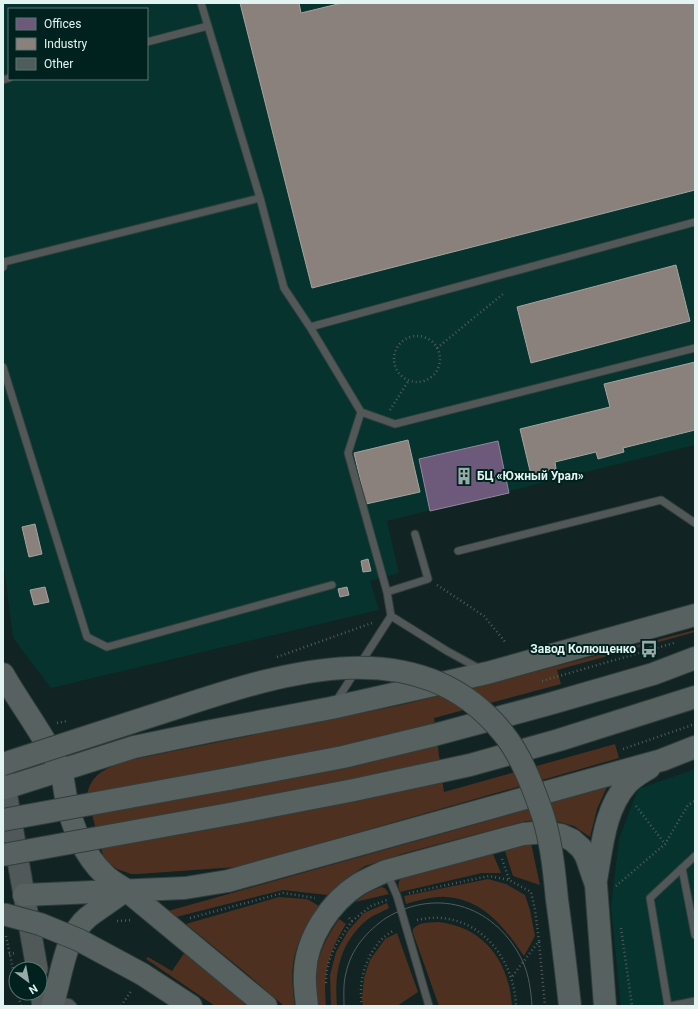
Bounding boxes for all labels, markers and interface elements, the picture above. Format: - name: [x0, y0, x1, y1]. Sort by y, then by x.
- legend: [8, 8, 148, 80]
- text: Offices: [44, 17, 81, 31]
- text: Industry: [44, 37, 88, 51]
- text: Other: [44, 57, 73, 71]
- building icon: БЦ «Южный Урал»: [454, 466, 474, 486]
- place label: БЦ «Южный Урал»: [477, 469, 584, 483]
- bus stop icon: Завод Колющенко: [639, 639, 659, 659]
- place label: Завод Колющенко: [530, 642, 636, 656]
- north arrow: [8, 961, 48, 1001]
- text: N: [26, 981, 40, 997]

